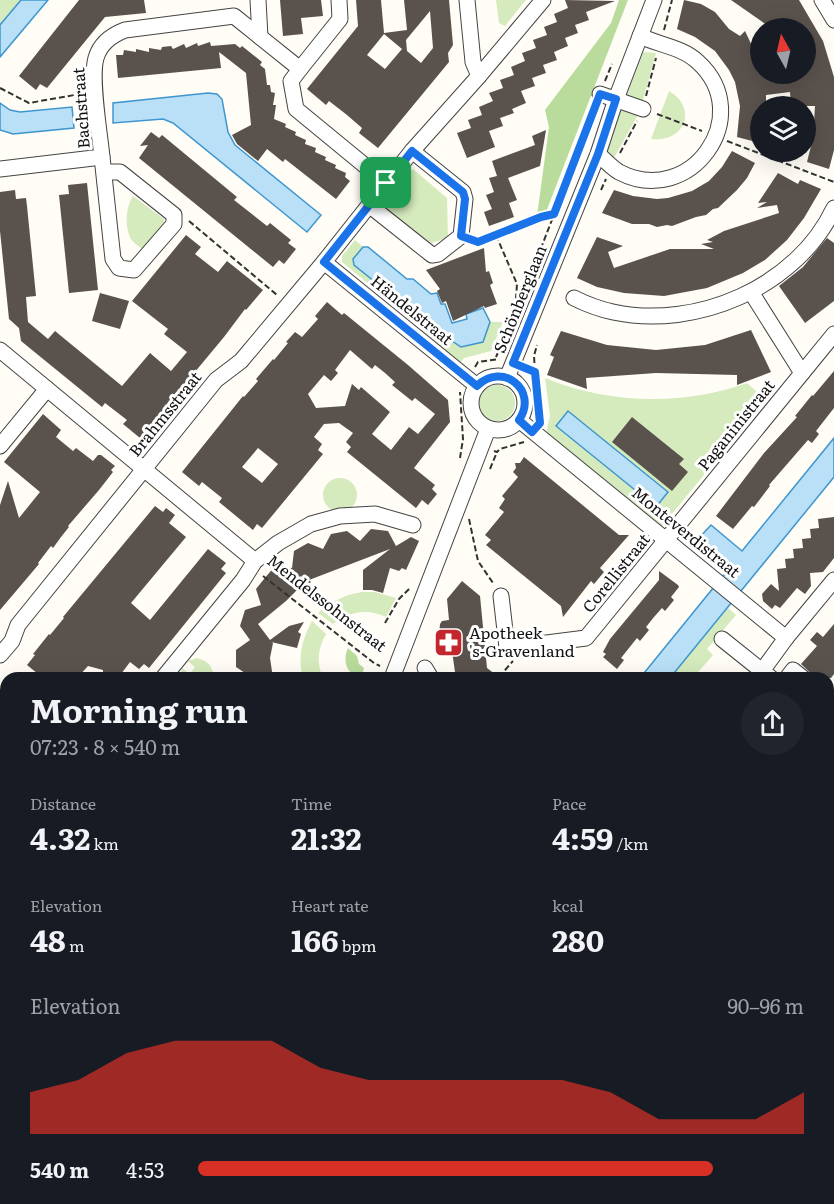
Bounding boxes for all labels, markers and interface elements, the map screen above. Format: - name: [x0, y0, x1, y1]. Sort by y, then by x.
- north arrow: [750, 18, 816, 84]
- map controls: [750, 18, 816, 162]
- street label: Bachstraat: [65, 66, 95, 150]
- button: layers: [750, 96, 816, 162]
- pin: [360, 157, 411, 208]
- icon: arrive: [369, 166, 402, 199]
- street label: Schönberglaan: [487, 241, 552, 356]
- street label: Händelstraat: [366, 269, 459, 350]
- street label: Brahmsstraat: [122, 365, 207, 461]
- street label: Paganinistraat: [691, 373, 780, 475]
- street label: Monteverdistraat: [627, 480, 746, 583]
- street label: Corellistraat: [576, 527, 655, 617]
- street label: Mendelssohnstraat: [263, 548, 393, 657]
- place label: Apotheek 's-Gravenland: [469, 620, 575, 662]
- pharmacy icon: Apotheek 's-Gravenland: [432, 626, 464, 658]
- text: Morning run: [30, 684, 248, 733]
- button: share: [741, 692, 804, 755]
- text: 07:23 · 8 × 540 m: [30, 731, 180, 761]
- text: Distance: [30, 791, 96, 815]
- text: Time: [291, 791, 332, 815]
- text: Pace: [552, 791, 586, 815]
- text: 4.32: [30, 815, 90, 859]
- text: 21:32: [291, 815, 362, 859]
- text: 4:59: [552, 815, 613, 859]
- text: km: [90, 831, 119, 855]
- text: /km: [613, 831, 649, 855]
- text: Elevation: [30, 893, 102, 917]
- text: Heart rate: [291, 893, 369, 917]
- text: kcal: [552, 893, 584, 917]
- text: 48: [30, 917, 66, 961]
- text: 166: [291, 917, 338, 961]
- text: 280: [552, 917, 604, 961]
- text: m: [66, 933, 85, 957]
- text: bpm: [338, 933, 376, 957]
- text: Elevation: [30, 990, 120, 1020]
- text: 90–96 m: [727, 990, 804, 1020]
- text: 540 m: [30, 1154, 89, 1184]
- text: 4:53: [126, 1154, 165, 1184]

